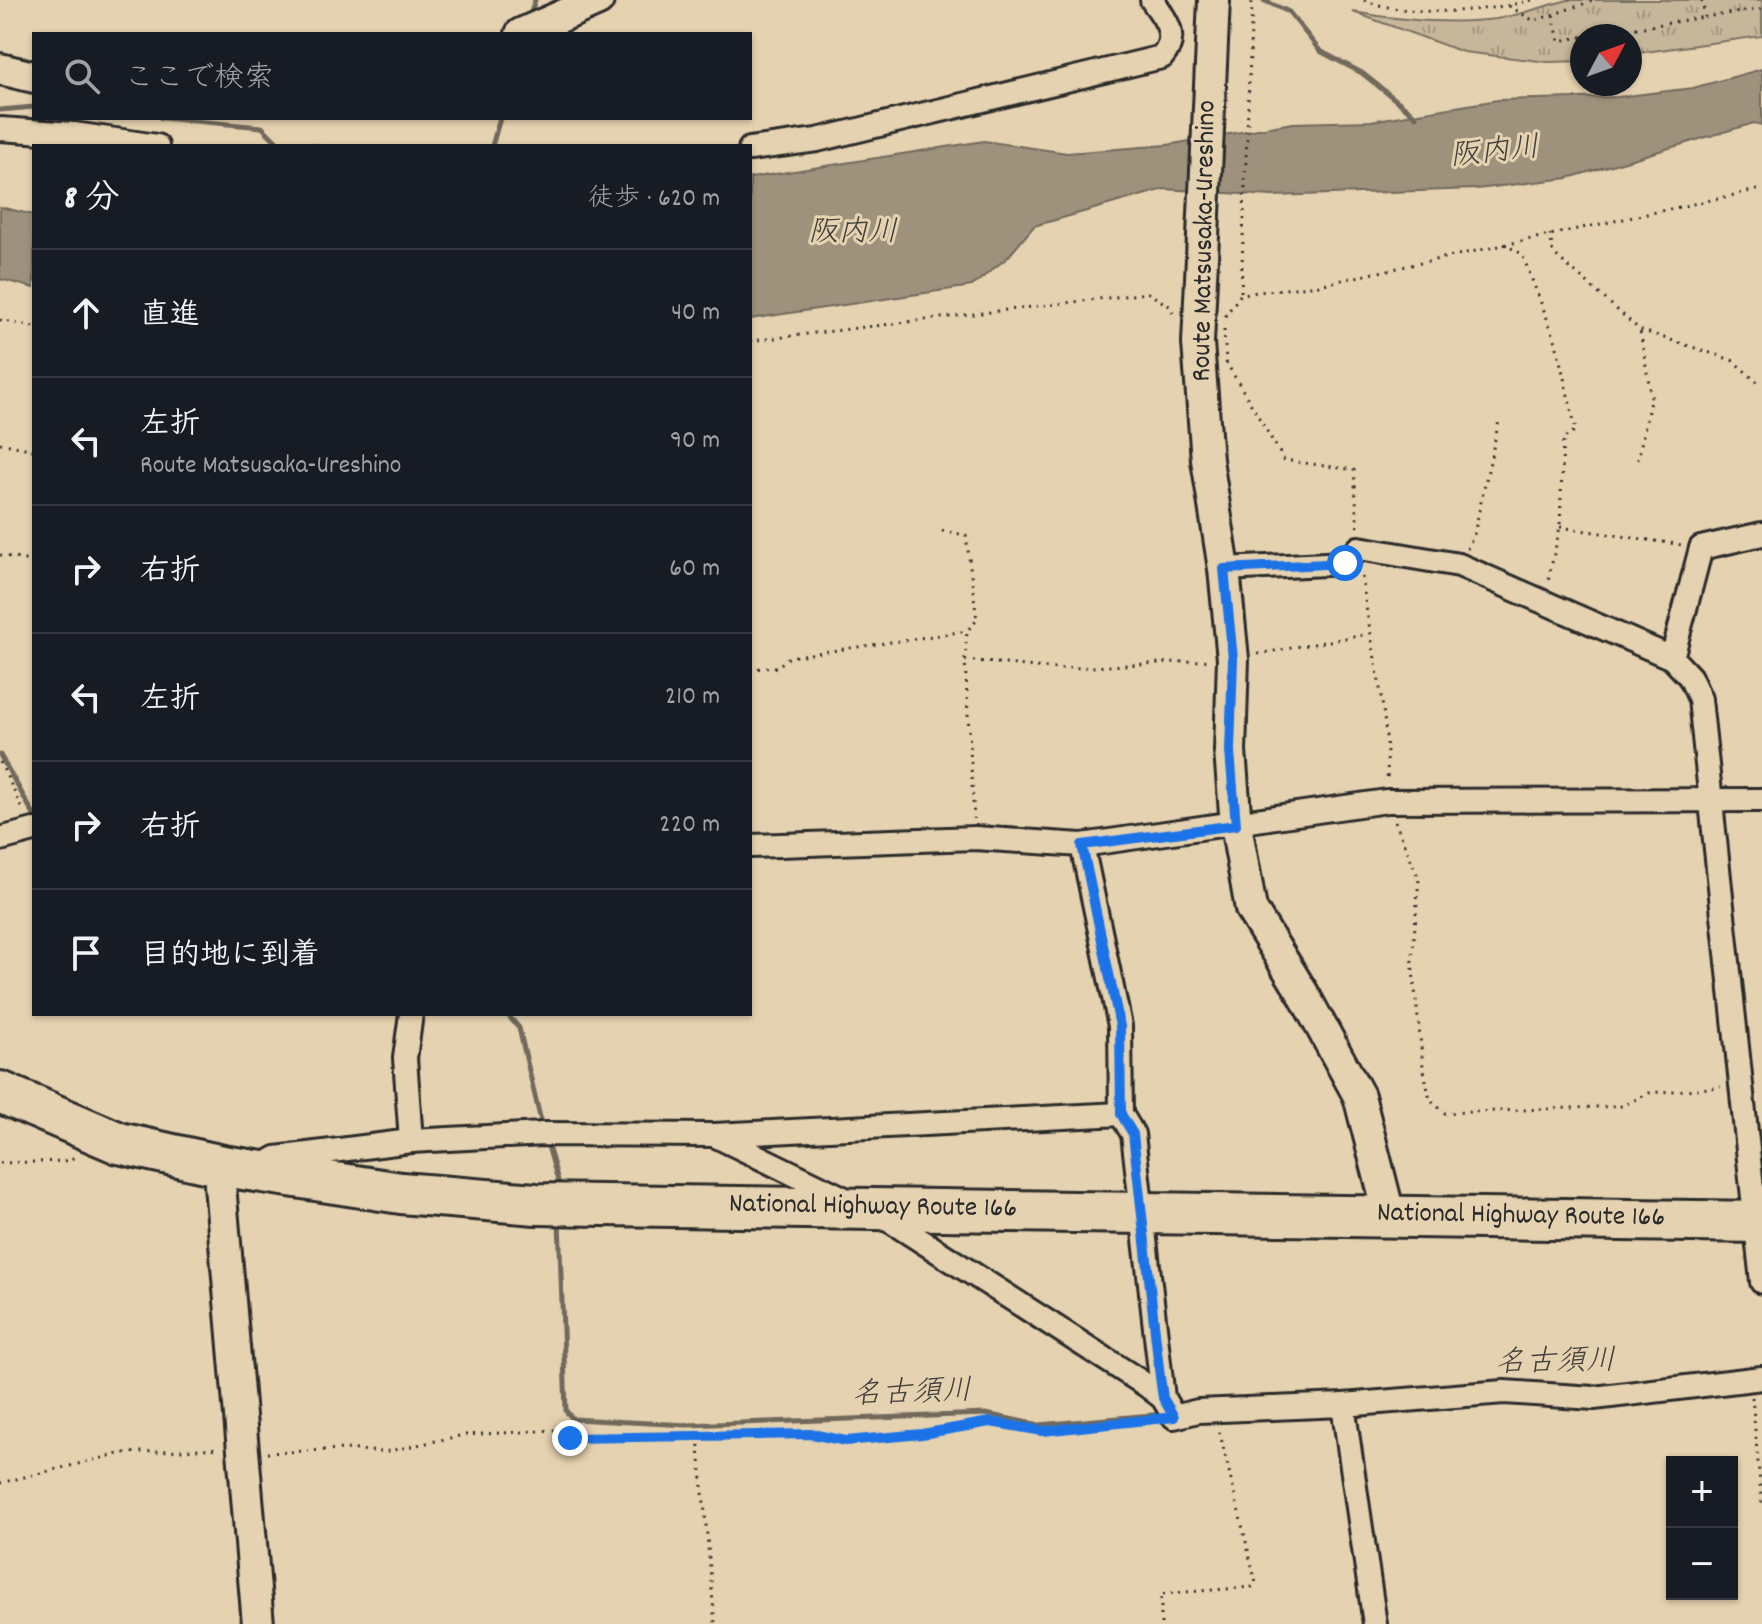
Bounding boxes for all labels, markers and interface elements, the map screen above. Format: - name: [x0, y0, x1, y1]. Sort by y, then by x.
- north arrow: [1570, 24, 1642, 96]
- search box: [32, 32, 752, 120]
- icon: search: [60, 54, 104, 98]
- text: ここで検索: [124, 59, 274, 102]
- street label: Route Matsusaka-Ureshino: [1184, 100, 1228, 382]
- water label: 阪内川: [1448, 128, 1542, 180]
- text: 8 分: [64, 176, 119, 225]
- text: 徒歩 · 620 m: [588, 181, 720, 218]
- water label: 阪内川: [808, 213, 898, 256]
- icon: ahead: [64, 291, 108, 335]
- text: 40 m: [671, 295, 720, 332]
- text: 直進: [140, 296, 200, 339]
- text: 左折: [140, 405, 200, 448]
- icon: left: [64, 419, 108, 463]
- text: 90 m: [670, 423, 720, 460]
- text: Route Matsusaka-Ureshino: [140, 448, 401, 485]
- route start: [1327, 545, 1363, 581]
- icon: right: [64, 547, 108, 591]
- text: 60 m: [669, 551, 720, 588]
- text: 右折: [140, 552, 200, 595]
- icon: left: [64, 675, 108, 719]
- text: 210 m: [665, 679, 720, 716]
- text: 左折: [140, 680, 200, 723]
- icon: right: [64, 803, 108, 847]
- text: 220 m: [659, 807, 720, 844]
- text: 右折: [140, 808, 200, 851]
- icon: arrive: [64, 931, 108, 975]
- text: 目的地に到着: [140, 936, 320, 979]
- street label: National Highway Route 166: [729, 1185, 1017, 1231]
- street label: National Highway Route 166: [1377, 1194, 1665, 1240]
- water label: 名古須川: [1496, 1341, 1616, 1387]
- water label: 名古須川: [851, 1371, 973, 1419]
- route end: [552, 1420, 588, 1456]
- map controls: [1666, 1456, 1738, 1600]
- button: +: [1666, 1456, 1738, 1528]
- button: −: [1666, 1528, 1738, 1600]

